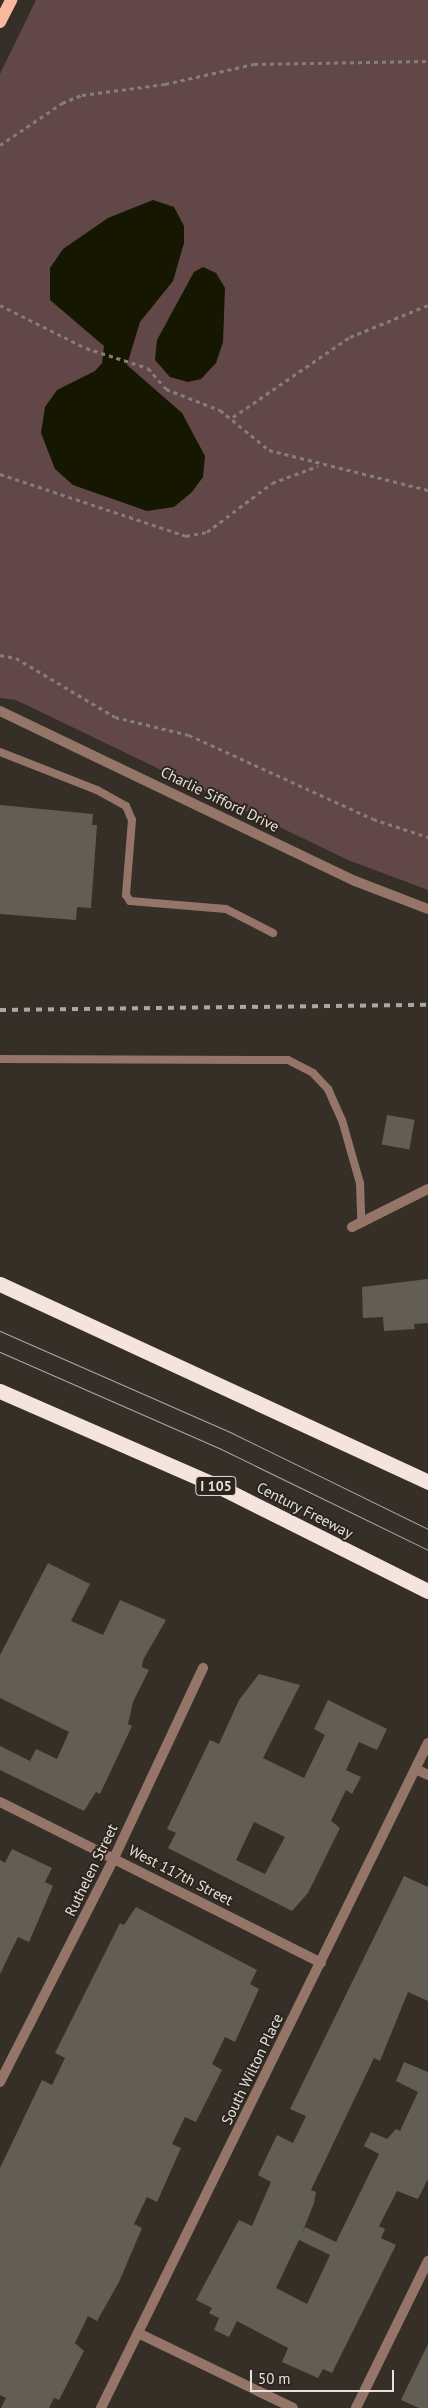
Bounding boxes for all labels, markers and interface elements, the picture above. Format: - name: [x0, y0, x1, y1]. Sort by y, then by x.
- street label: Charlie Sifford Drive: [158, 763, 282, 835]
- road number: I 105: [195, 1474, 237, 1498]
- street label: Century Freeway: [254, 1478, 356, 1542]
- street label: Ruthelen Street: [61, 1821, 121, 1919]
- street label: West 117th Street: [126, 1841, 236, 1909]
- street label: South Wilton Place: [217, 2010, 287, 2128]
- scale bar: [253, 2360, 397, 2392]
- text: 50 m: [258, 2369, 291, 2388]

